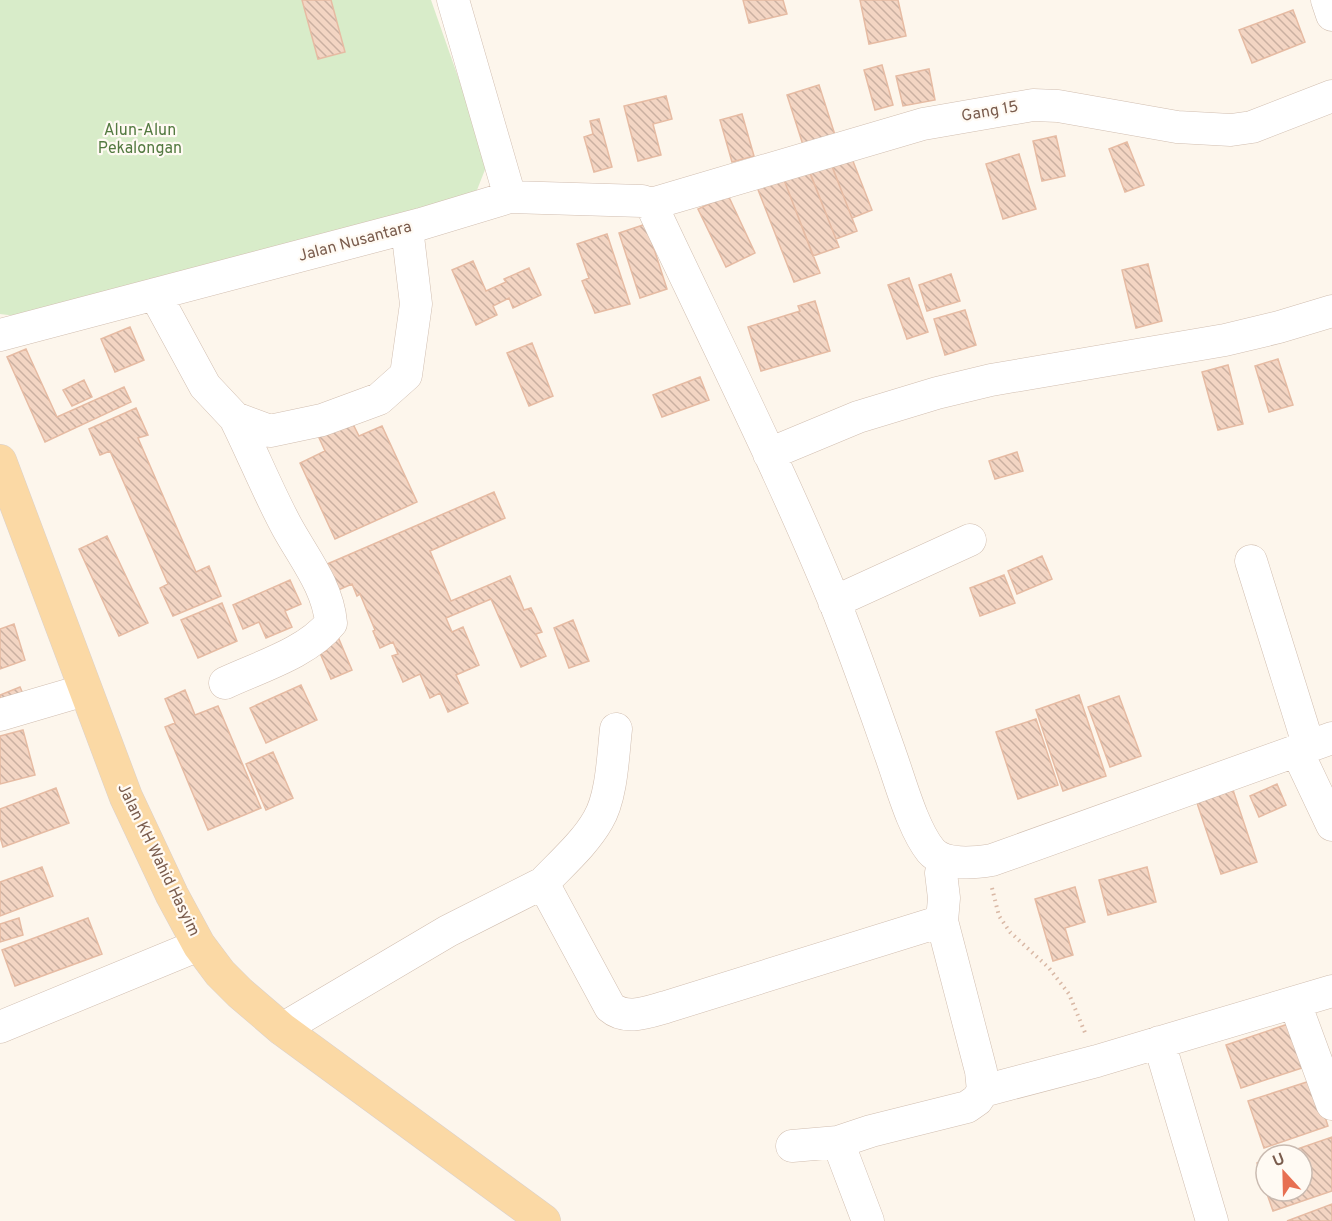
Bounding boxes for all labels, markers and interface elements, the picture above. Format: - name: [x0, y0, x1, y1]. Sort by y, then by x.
- street label: Gang 15: [960, 97, 1020, 127]
- park label: Alun-Alun Pekalongan: [98, 121, 182, 159]
- street label: Jalan Nusantara: [296, 217, 414, 267]
- street label: Jalan KH Wahid Hasyim: [112, 780, 204, 940]
- north arrow: [1254, 1143, 1314, 1203]
- text: U: [1270, 1150, 1288, 1172]

